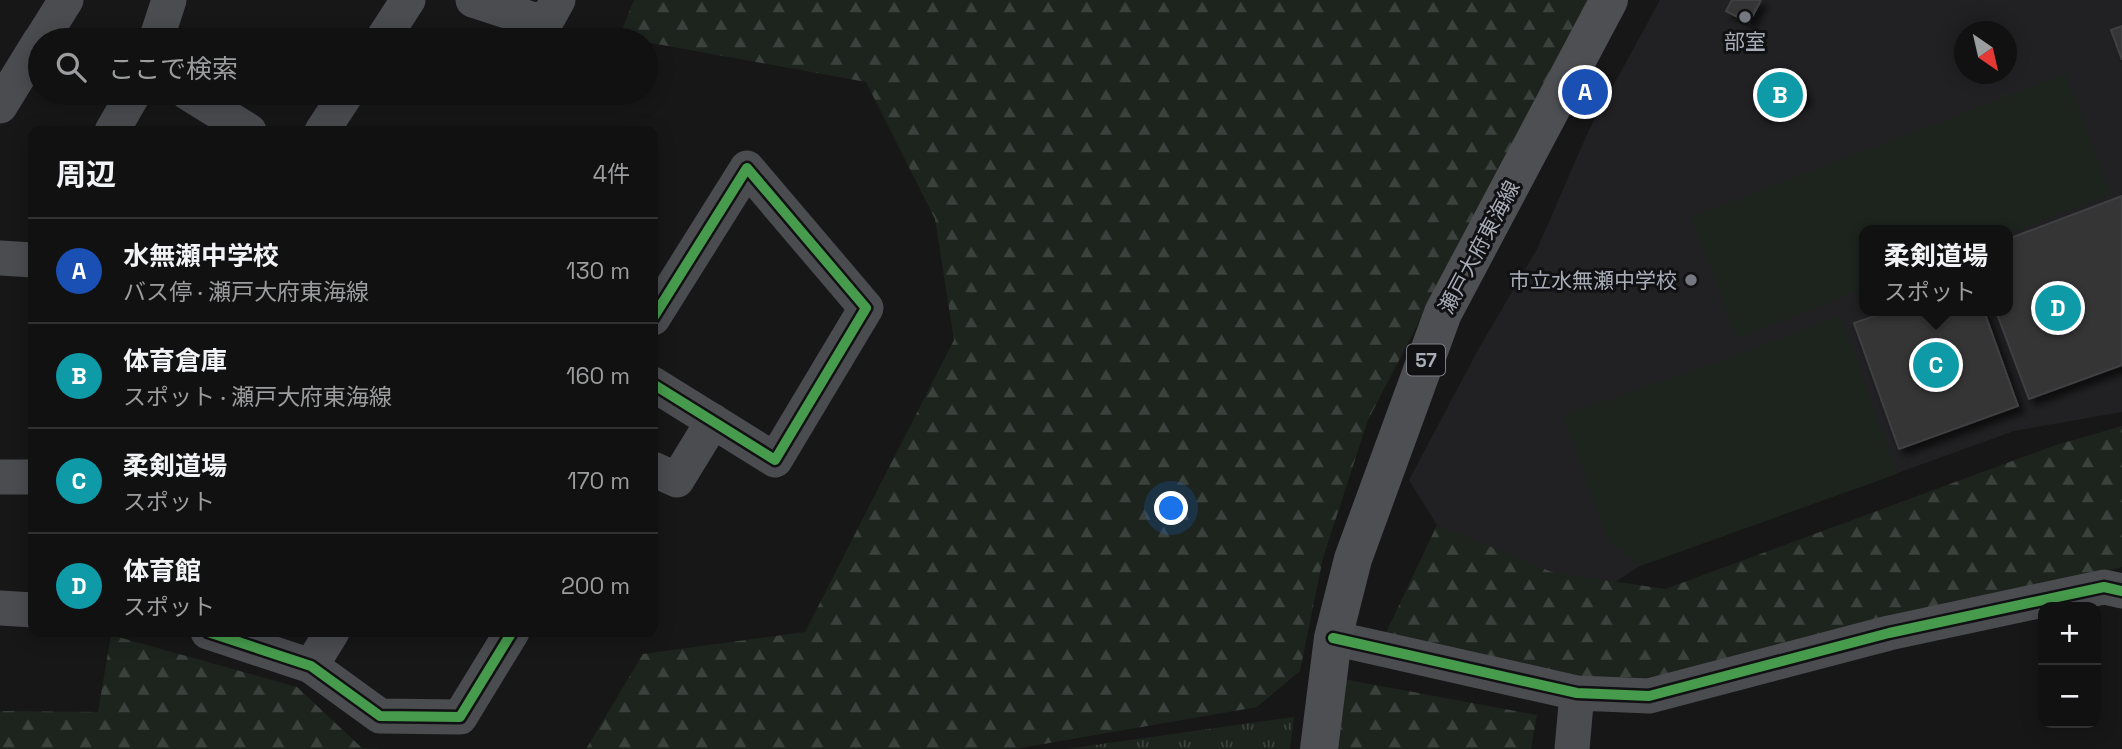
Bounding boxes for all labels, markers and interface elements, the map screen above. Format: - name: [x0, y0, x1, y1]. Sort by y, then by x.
- marker: 部室: [1737, 9, 1753, 25]
- north arrow: [1954, 21, 2017, 84]
- search box: [28, 28, 658, 105]
- place label: 部室: [1724, 28, 1766, 55]
- icon: search: [52, 48, 90, 86]
- text: ここで検索: [108, 52, 238, 86]
- pin: A: [1562, 66, 1608, 118]
- pin: B: [1757, 69, 1803, 121]
- text: 周辺: [56, 155, 116, 194]
- text: 4件: [593, 159, 630, 189]
- street label: 瀬戸大府東海線: [1433, 176, 1525, 318]
- popup: [1859, 225, 2013, 316]
- text: 水無瀬中学校: [123, 239, 279, 273]
- text: 柔剣道場: [1884, 239, 1988, 273]
- text: A: [72, 256, 86, 286]
- text: 130 m: [566, 256, 630, 286]
- place label: 市立水無瀬中学校: [1509, 267, 1677, 294]
- marker: 市立水無瀬中学校: [1683, 272, 1699, 288]
- text: バス停 · 瀬戸大府東海線: [123, 277, 369, 307]
- text: スポット: [1884, 277, 1976, 307]
- pin: D: [2035, 282, 2081, 334]
- pin: C: [1913, 339, 1959, 391]
- text: 体育倉庫: [123, 344, 227, 378]
- road number: 57: [1407, 344, 1445, 376]
- text: B: [71, 361, 87, 391]
- text: 160 m: [566, 361, 630, 391]
- text: スポット · 瀬戸大府東海線: [123, 382, 392, 412]
- text: 柔剣道場: [123, 449, 227, 483]
- text: C: [72, 466, 86, 496]
- text: 170 m: [567, 466, 630, 496]
- text: スポット: [123, 487, 215, 517]
- your location: [1154, 491, 1188, 525]
- text: 体育館: [123, 554, 201, 588]
- text: D: [71, 571, 87, 601]
- text: 200 m: [561, 571, 630, 601]
- text: スポット: [123, 592, 215, 622]
- map controls: [2038, 602, 2101, 728]
- button: +: [2038, 602, 2101, 665]
- button: −: [2038, 665, 2101, 728]

